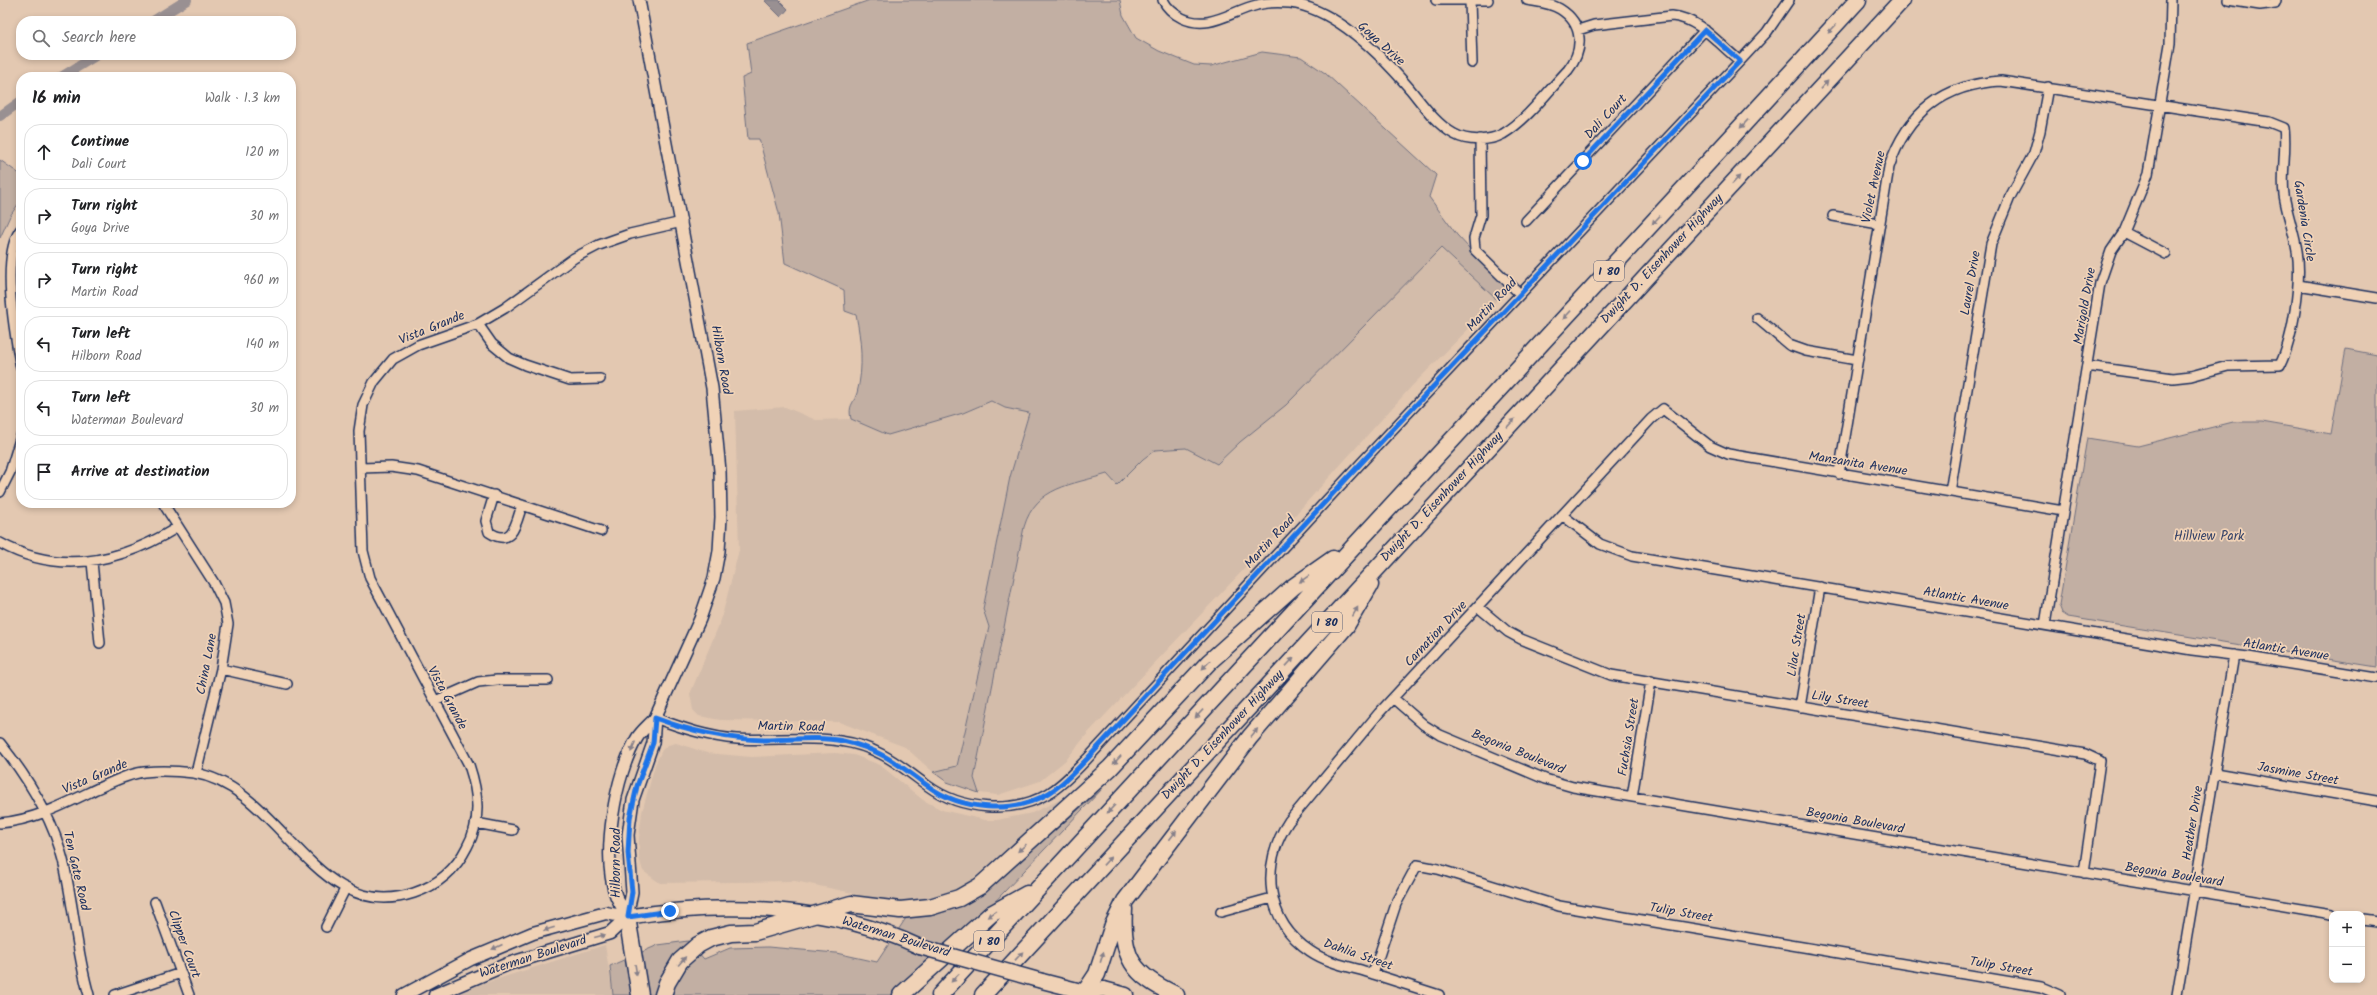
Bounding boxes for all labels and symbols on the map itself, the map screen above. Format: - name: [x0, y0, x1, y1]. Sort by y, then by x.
- street label: Goya Drive: [1352, 17, 1410, 71]
- one-way arrow: [1827, 24, 1837, 34]
- one-way arrow: [1819, 80, 1828, 89]
- street label: Dali Court: [1579, 89, 1633, 144]
- one-way arrow: [1739, 119, 1749, 129]
- street label: Violet Avenue: [1856, 149, 1892, 225]
- route start: [1574, 152, 1592, 170]
- one-way arrow: [1731, 175, 1741, 185]
- street label: Gardenia Circle: [2287, 179, 2321, 263]
- street label: Dwight D. Eisenhower Highway: [1596, 188, 1729, 329]
- one-way arrow: [1651, 215, 1660, 225]
- street label: Laurel Drive: [1955, 249, 1987, 317]
- road number: I 80: [1594, 261, 1624, 281]
- street label: Marigold Drive: [2068, 266, 2102, 346]
- street label: Martin Road: [1461, 273, 1523, 337]
- street label: Vista Grande: [396, 305, 468, 351]
- one-way arrow: [1563, 310, 1572, 320]
- street label: Hilborn Road: [705, 324, 738, 397]
- one-way arrow: [1507, 417, 1516, 428]
- street label: Dwight D. Eisenhower Highway: [1376, 426, 1509, 567]
- street label: Manzanita Avenue: [1807, 446, 1909, 482]
- street label: Martin Road: [1239, 510, 1301, 574]
- park label: Hillview Park: [2174, 526, 2245, 547]
- one-way arrow: [1299, 575, 1309, 583]
- street label: Atlantic Avenue: [1922, 581, 2011, 617]
- street label: Carnation Drive: [1400, 596, 1473, 672]
- one-way arrow: [1351, 606, 1358, 618]
- street label: Lilac Street: [1782, 611, 1812, 678]
- road number: I 80: [1312, 612, 1342, 632]
- street label: China Lane: [191, 631, 223, 696]
- street label: Atlantic Avenue: [2242, 633, 2331, 667]
- one-way arrow: [1286, 657, 1295, 667]
- one-way arrow: [1202, 660, 1211, 670]
- street label: Vista Grande: [421, 662, 473, 734]
- street label: Dwight D. Eisenhower Highway: [1157, 664, 1290, 805]
- street label: Lily Street: [1810, 685, 1871, 715]
- street label: Fuchsia Street: [1612, 696, 1646, 778]
- one-way arrow: [1195, 708, 1204, 719]
- street label: Martin Road: [757, 716, 825, 738]
- street label: Begonia Boulevard: [1468, 724, 1568, 781]
- one-way arrow: [1249, 727, 1258, 738]
- one-way arrow: [630, 741, 636, 753]
- street label: Vista Grande: [59, 754, 131, 800]
- one-way arrow: [1113, 755, 1122, 765]
- street label: Jasmine Street: [2256, 757, 2341, 792]
- street label: Heather Drive: [2177, 784, 2209, 862]
- street label: Begonia Boulevard: [1804, 802, 1906, 840]
- one-way arrow: [1106, 804, 1116, 814]
- street label: Hilborn Road: [606, 827, 627, 898]
- street label: Ten Gate Road: [57, 829, 95, 913]
- one-way arrow: [1169, 830, 1178, 841]
- one-way arrow: [1017, 843, 1027, 853]
- one-way arrow: [1102, 856, 1111, 865]
- street label: Begonia Boulevard: [2123, 857, 2225, 893]
- street label: Tulip Street: [1648, 897, 1715, 929]
- route end: [661, 902, 679, 920]
- street label: Clipper Court: [162, 907, 206, 982]
- one-way arrow: [987, 910, 998, 917]
- street label: Waterman Boulevard: [839, 911, 953, 964]
- one-way arrow: [543, 926, 555, 932]
- street label: Waterman Boulevard: [477, 930, 590, 984]
- road number: I 80: [974, 931, 1004, 951]
- one-way arrow: [594, 933, 606, 939]
- street label: Dahlia Street: [1321, 933, 1396, 977]
- one-way arrow: [491, 944, 503, 950]
- one-way arrow: [1014, 951, 1024, 961]
- one-way arrow: [1099, 951, 1105, 963]
- street label: Tulip Street: [1968, 951, 2035, 983]
- one-way arrow: [677, 956, 686, 966]
- one-way arrow: [633, 964, 639, 976]
- one-way arrow: [950, 973, 960, 983]

